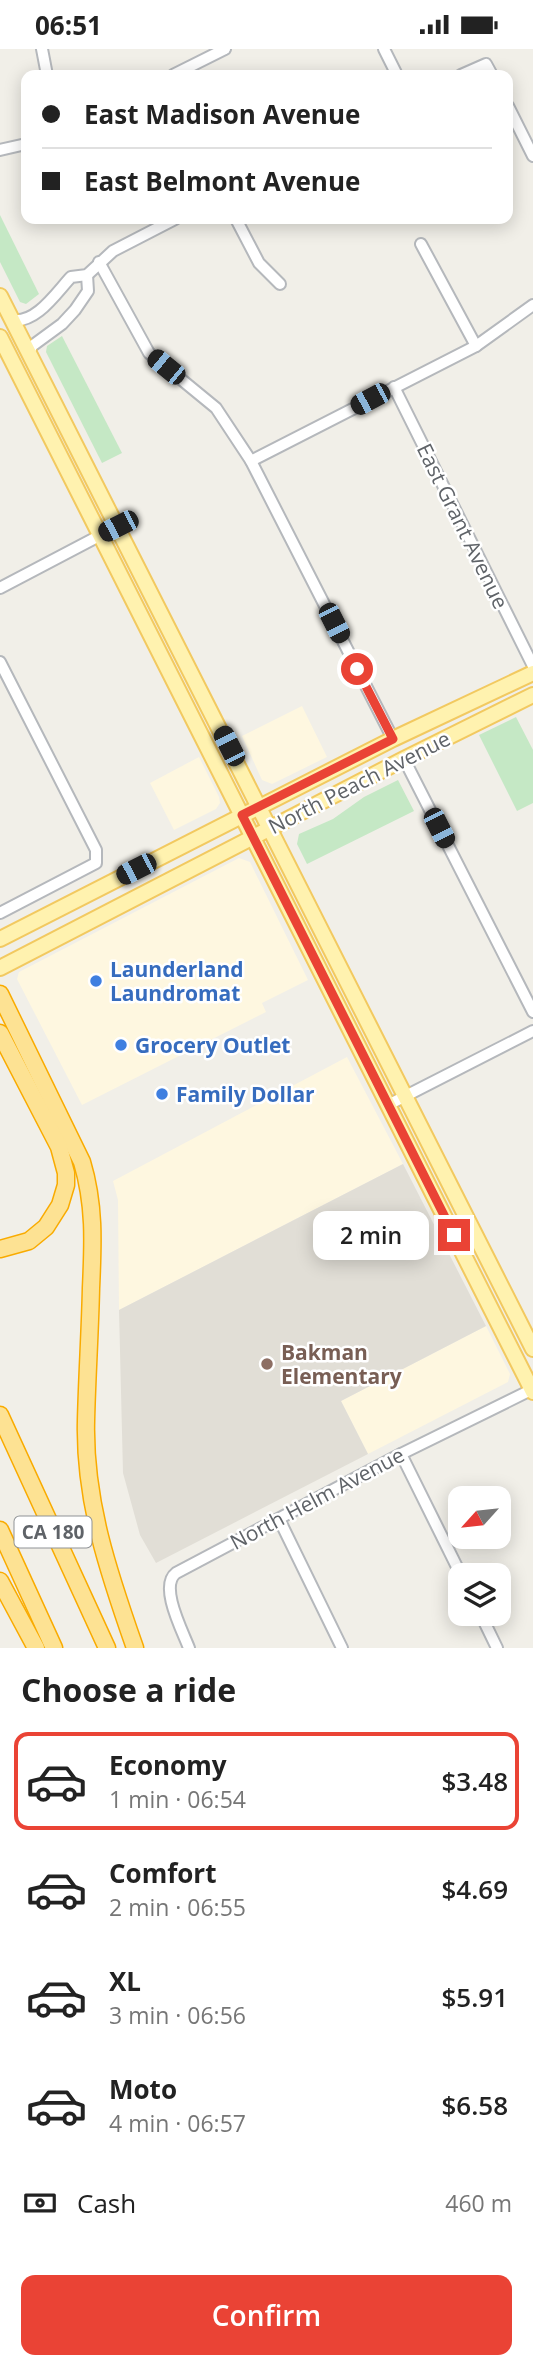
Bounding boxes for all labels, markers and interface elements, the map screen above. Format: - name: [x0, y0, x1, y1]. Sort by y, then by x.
- text: 06:51: [35, 7, 102, 43]
- text: East Madison Avenue: [84, 96, 360, 132]
- text: East Belmont Avenue: [84, 163, 360, 199]
- car: [144, 346, 189, 388]
- car: [347, 380, 394, 418]
- street label: East Grant Avenue: [411, 439, 515, 613]
- car: [95, 507, 142, 545]
- car: [316, 600, 353, 646]
- route start: [341, 653, 373, 685]
- car: [211, 723, 248, 769]
- street label: North Peach Avenue: [263, 724, 455, 840]
- car: [421, 805, 458, 851]
- car: [113, 850, 160, 888]
- place label: Launderland Laundromat: [110, 955, 244, 1007]
- marker: Launderland Laundromat: [88, 973, 104, 989]
- place label: Grocery Outlet: [135, 1031, 290, 1059]
- marker: Grocery Outlet: [113, 1037, 129, 1053]
- place label: Family Dollar: [176, 1080, 315, 1108]
- marker: Family Dollar: [154, 1086, 170, 1102]
- callout: 2 min: [314, 1211, 430, 1259]
- text: 2 min: [340, 1219, 402, 1251]
- route end: [438, 1219, 470, 1251]
- place label: Bakman Elementary: [281, 1338, 402, 1390]
- marker: Bakman Elementary: [259, 1356, 275, 1372]
- street label: North Helm Avenue: [225, 1440, 409, 1556]
- north arrow: [448, 1486, 511, 1549]
- map controls: [448, 1486, 511, 1626]
- road number: CA 180: [14, 1517, 92, 1547]
- button: layers: [448, 1563, 511, 1626]
- text: Choose a ride: [21, 1668, 236, 1711]
- text: Economy: [109, 1747, 227, 1783]
- icon: car: [25, 1750, 88, 1813]
- text: $3.48: [441, 1763, 508, 1799]
- text: 1 min · 06:54: [109, 1783, 246, 1815]
- text: Comfort: [109, 1855, 216, 1891]
- icon: car: [25, 1858, 88, 1921]
- text: $4.69: [441, 1871, 508, 1907]
- text: 2 min · 06:55: [109, 1891, 246, 1923]
- text: XL: [109, 1963, 141, 1999]
- icon: car: [25, 1966, 88, 2029]
- text: $5.91: [441, 1979, 508, 2015]
- text: 3 min · 06:56: [109, 1999, 246, 2031]
- text: Moto: [109, 2071, 177, 2107]
- icon: car: [25, 2074, 88, 2137]
- text: $6.58: [441, 2087, 508, 2123]
- text: 4 min · 06:57: [109, 2107, 246, 2139]
- icon: cash: [21, 2184, 59, 2222]
- text: Cash: [77, 2185, 136, 2221]
- text: 460 m: [445, 2187, 512, 2219]
- button: Confirm: [21, 2275, 512, 2355]

